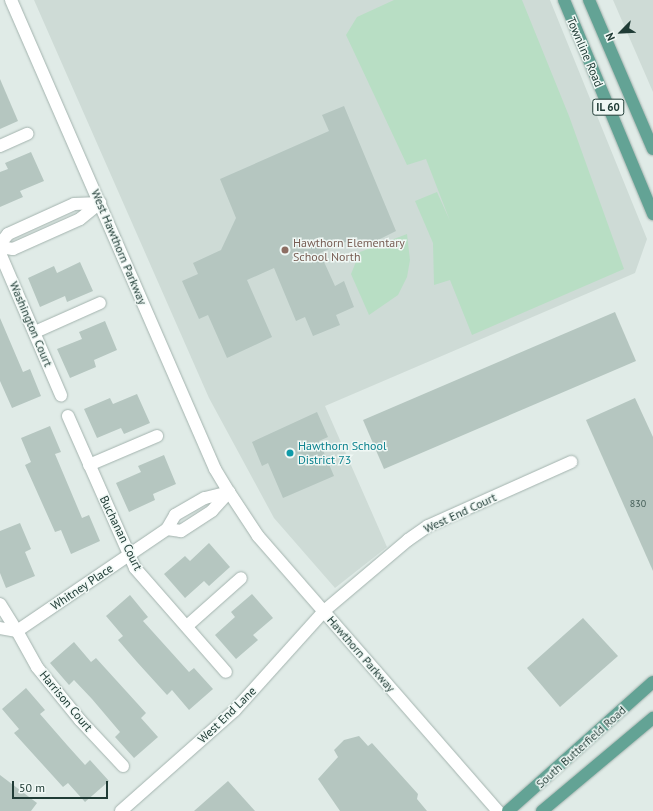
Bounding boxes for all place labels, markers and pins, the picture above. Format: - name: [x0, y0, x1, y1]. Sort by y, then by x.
- place label: Hawthorn Elementary School North: [293, 236, 405, 264]
- marker: Hawthorn Elementary School North: [280, 245, 290, 255]
- place label: Hawthorn School District 73: [298, 439, 386, 467]
- marker: Hawthorn School District 73: [285, 448, 295, 458]

